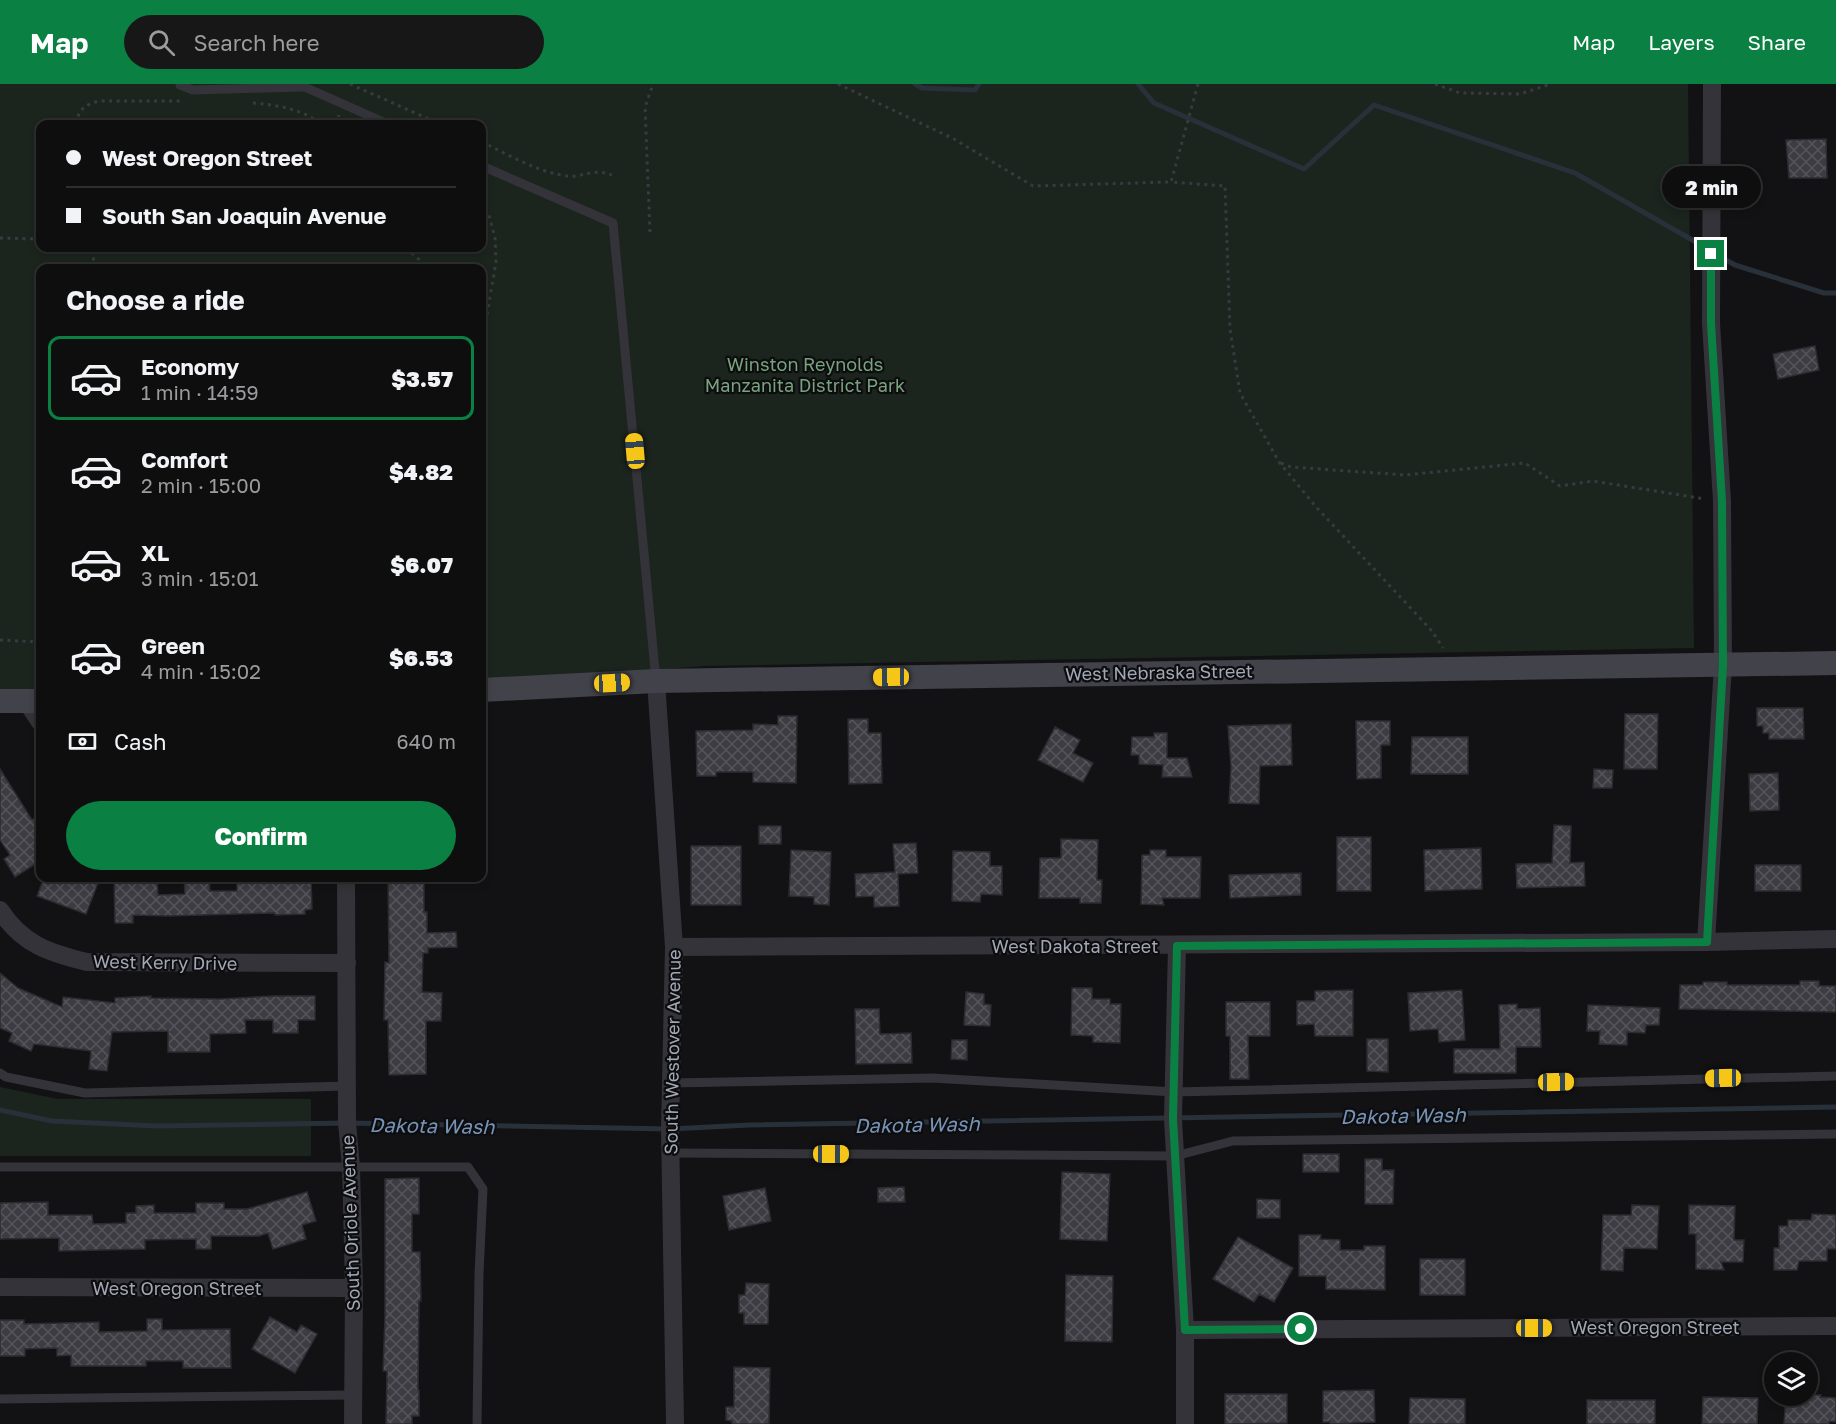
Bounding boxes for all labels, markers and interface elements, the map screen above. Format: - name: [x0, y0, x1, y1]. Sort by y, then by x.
- search box: [124, 15, 544, 69]
- text: Map: [30, 26, 88, 59]
- icon: search: [145, 26, 178, 59]
- text: Search here: [193, 29, 319, 56]
- text: Map: [1572, 29, 1615, 55]
- text: Layers: [1648, 29, 1715, 55]
- text: Share: [1748, 29, 1806, 55]
- text: West Oregon Street: [102, 144, 312, 171]
- callout: 2 min: [1662, 167, 1760, 209]
- text: 2 min: [1685, 175, 1738, 199]
- text: South San Joaquin Avenue: [102, 202, 386, 229]
- route end: [1697, 240, 1724, 267]
- text: Choose a ride: [66, 284, 245, 316]
- icon: car: [69, 351, 123, 405]
- text: Economy: [141, 353, 239, 380]
- park label: Winston Reynolds Manzanita District Park: [705, 353, 905, 396]
- text: $3.57: [391, 365, 453, 392]
- text: 1 min · 14:59: [141, 380, 259, 404]
- car: [624, 432, 646, 470]
- icon: car: [69, 444, 123, 498]
- text: Comfort: [141, 446, 228, 473]
- text: $4.82: [389, 458, 453, 485]
- text: 2 min · 15:00: [141, 473, 261, 497]
- icon: car: [69, 537, 123, 591]
- text: XL: [141, 539, 169, 566]
- text: $6.07: [390, 551, 453, 578]
- text: 3 min · 15:01: [141, 566, 258, 590]
- icon: car: [69, 630, 123, 684]
- text: Green: [141, 632, 205, 659]
- text: $6.53: [389, 644, 453, 671]
- text: 4 min · 15:02: [141, 659, 261, 683]
- street label: West Nebraska Street: [1065, 659, 1253, 685]
- car: [873, 668, 909, 686]
- car: [594, 673, 630, 693]
- icon: cash: [66, 725, 99, 758]
- text: Cash: [114, 728, 167, 755]
- text: 640 m: [397, 729, 456, 753]
- button: Confirm: [66, 801, 456, 870]
- street label: West Dakota Street: [992, 935, 1158, 957]
- street label: South Westover Avenue: [659, 949, 685, 1155]
- street label: West Kerry Drive: [93, 950, 237, 974]
- car: [1705, 1069, 1741, 1087]
- car: [1538, 1073, 1574, 1091]
- water label: Dakota Wash: [1340, 1102, 1466, 1128]
- water label: Dakota Wash: [854, 1111, 980, 1137]
- water label: Dakota Wash: [369, 1112, 495, 1138]
- street label: South Oriole Avenue: [336, 1135, 364, 1311]
- car: [813, 1145, 849, 1163]
- street label: West Oregon Street: [92, 1277, 262, 1299]
- route start: [1287, 1315, 1314, 1342]
- street label: West Oregon Street: [1570, 1316, 1740, 1338]
- car: [1516, 1319, 1552, 1337]
- map controls: [1764, 1352, 1818, 1406]
- button: layers: [1764, 1352, 1818, 1406]

